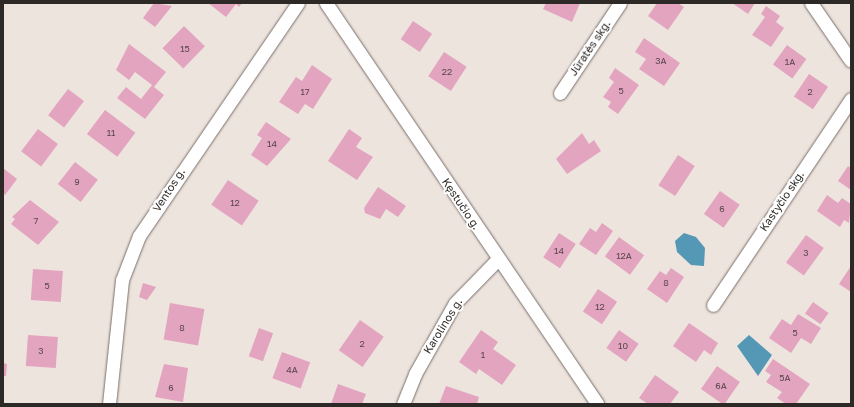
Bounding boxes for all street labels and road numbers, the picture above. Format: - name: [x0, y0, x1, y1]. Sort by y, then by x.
- street label: Jūratės skg.: [567, 18, 613, 78]
- street label: Ventos g.: [150, 166, 188, 214]
- street label: Kastyčio skg.: [757, 168, 807, 234]
- street label: Kęstučio g.: [439, 176, 483, 232]
- street label: Karolinos g.: [421, 296, 465, 356]

